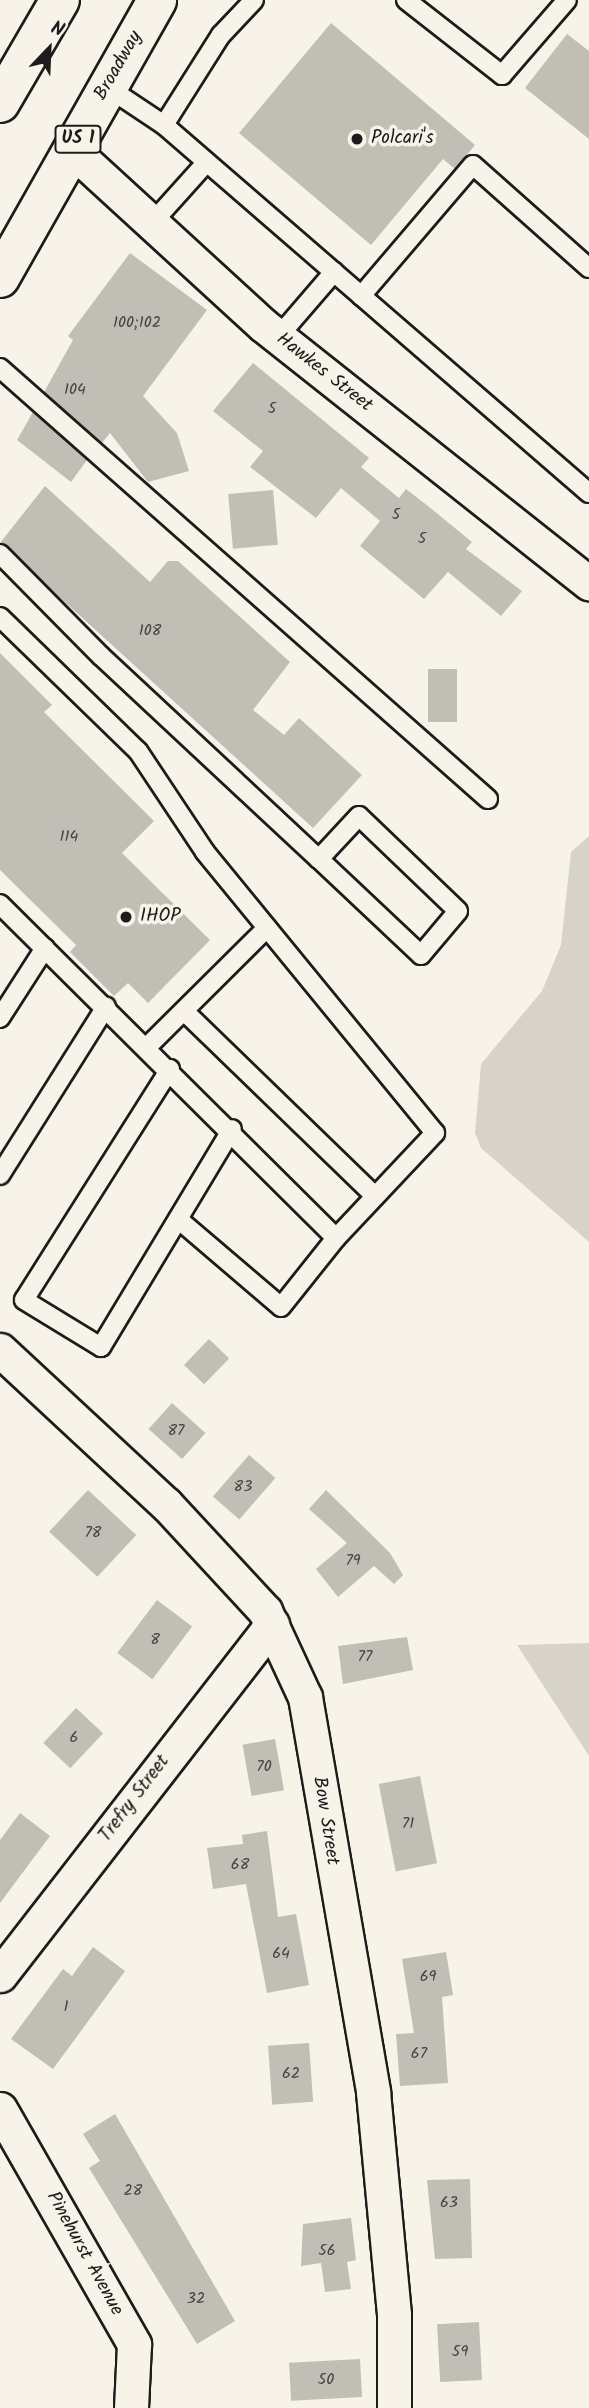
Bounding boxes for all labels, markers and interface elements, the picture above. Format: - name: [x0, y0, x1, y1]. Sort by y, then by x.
- north arrow: [14, 14, 84, 84]
- text: N: [46, 14, 69, 46]
- street label: Broadway: [90, 27, 148, 105]
- road number: US 1: [54, 124, 102, 154]
- place label: Polcari's: [371, 128, 434, 150]
- marker: Polcari's: [349, 131, 365, 147]
- house number: 100;102: [113, 313, 161, 333]
- street label: Hawkes Street: [271, 328, 377, 418]
- house number: 104: [64, 380, 86, 400]
- house number: 5: [268, 399, 276, 419]
- house number: 5: [392, 505, 400, 525]
- house number: 5: [418, 529, 426, 549]
- house number: 108: [139, 621, 161, 641]
- house number: 114: [60, 827, 78, 847]
- place label: IHOP: [140, 906, 181, 928]
- marker: IHOP: [118, 909, 134, 925]
- house number: 87: [167, 1421, 185, 1441]
- house number: 83: [234, 1477, 252, 1497]
- house number: 78: [84, 1523, 102, 1543]
- house number: 79: [345, 1551, 361, 1571]
- house number: 8: [150, 1630, 160, 1650]
- house number: 77: [358, 1647, 372, 1667]
- house number: 6: [70, 1728, 78, 1748]
- street label: Trefry Street: [95, 1751, 175, 1847]
- house number: 70: [256, 1757, 272, 1777]
- street label: Bow Street: [307, 1775, 343, 1867]
- house number: 71: [402, 1814, 414, 1834]
- house number: 68: [231, 1855, 249, 1875]
- house number: 64: [272, 1944, 290, 1964]
- house number: 69: [420, 1967, 436, 1987]
- house number: 1: [63, 1997, 69, 2017]
- house number: 67: [411, 2044, 427, 2064]
- house number: 62: [282, 2064, 300, 2084]
- house number: 28: [124, 2181, 142, 2201]
- street label: Pinehurst Avenue: [41, 2188, 127, 2320]
- house number: 63: [440, 2193, 458, 2213]
- house number: 56: [318, 2241, 336, 2261]
- house number: 32: [187, 2289, 205, 2309]
- house number: 59: [452, 2342, 468, 2362]
- house number: 50: [318, 2370, 334, 2390]

